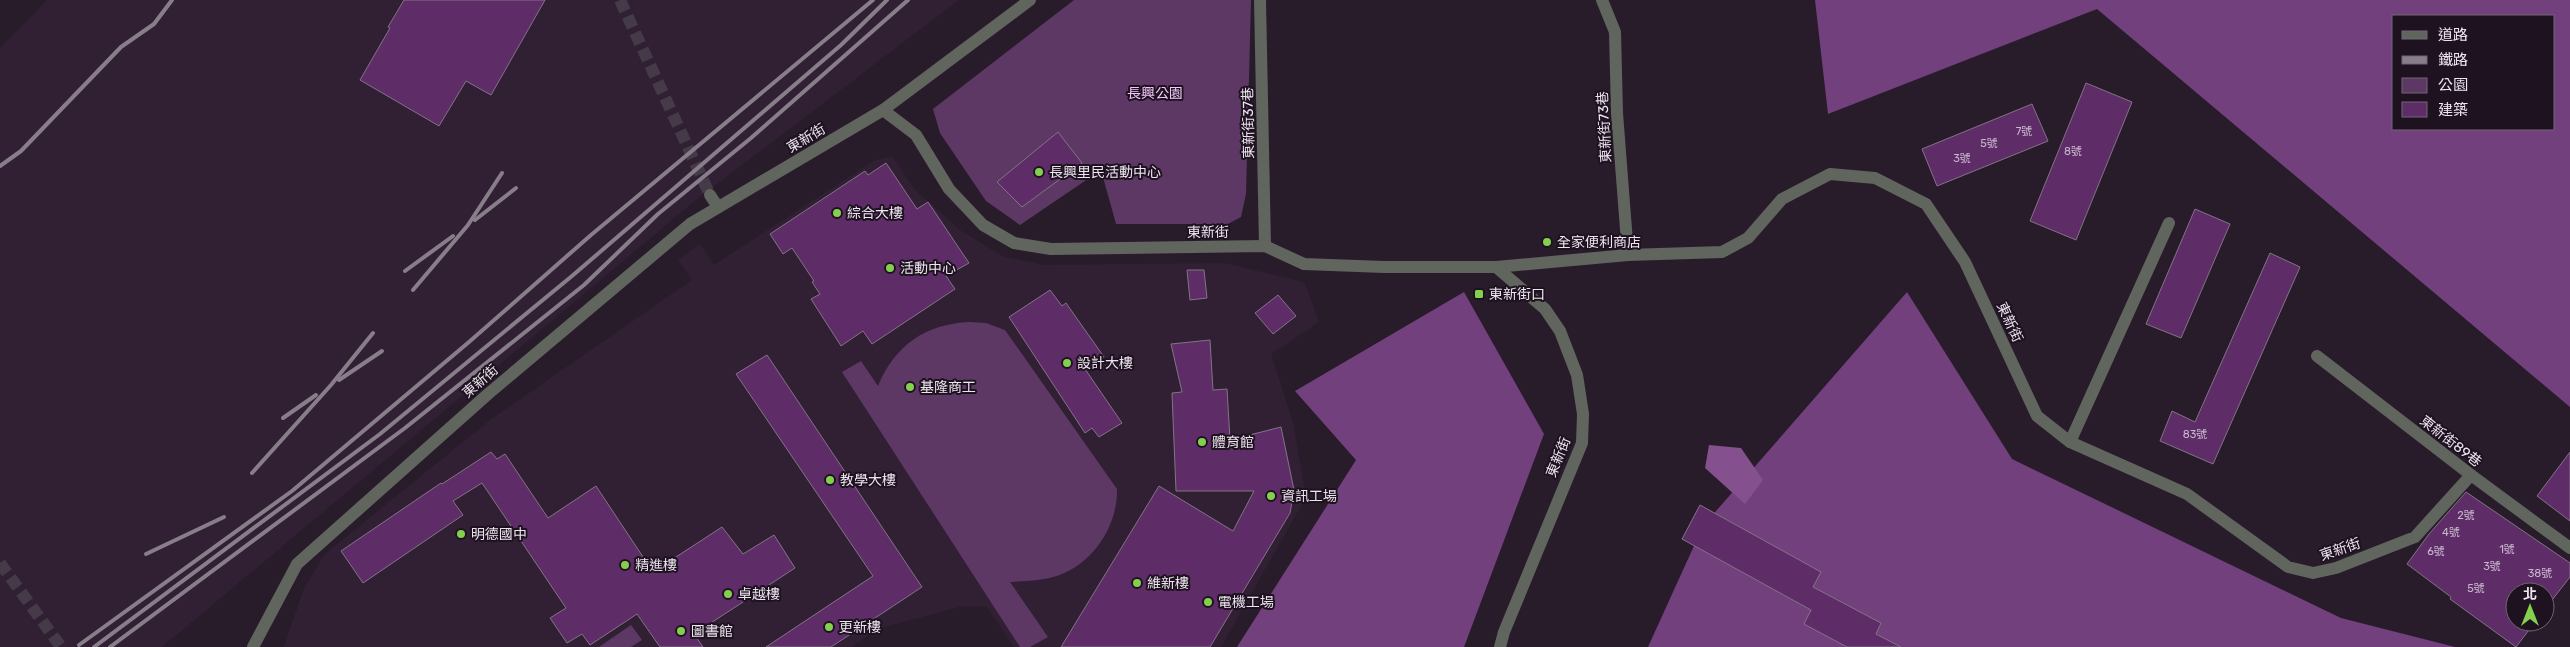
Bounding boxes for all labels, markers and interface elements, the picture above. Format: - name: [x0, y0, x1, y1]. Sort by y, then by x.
- legend: [2392, 15, 2555, 130]
- text: 道路: [2438, 26, 2468, 44]
- text: 鐵路: [2438, 51, 2468, 69]
- text: 公園: [2438, 76, 2468, 94]
- park label: 長興公園: [1127, 85, 1183, 102]
- street label: 東新街37巷: [1239, 87, 1258, 159]
- street label: 東新街73巷: [1594, 91, 1615, 163]
- text: 建築: [2438, 101, 2468, 119]
- street label: 東新街: [784, 120, 829, 157]
- house number: 7號: [2016, 125, 2032, 138]
- house number: 5號: [1980, 137, 1998, 150]
- house number: 8號: [2064, 145, 2082, 158]
- house number: 3號: [1953, 152, 1971, 165]
- place label: 長興里民活動中心: [1049, 164, 1161, 181]
- marker: 長興里民活動中心: [1033, 166, 1045, 178]
- place label: 綜合大樓: [847, 205, 903, 222]
- marker: 綜合大樓: [831, 207, 843, 219]
- street label: 東新街: [1187, 224, 1229, 241]
- place label: 全家便利商店: [1557, 234, 1641, 251]
- marker: 全家便利商店: [1541, 236, 1553, 248]
- place label: 活動中心: [900, 260, 956, 277]
- marker: 活動中心: [884, 262, 896, 274]
- place label: 東新街口: [1489, 286, 1545, 303]
- marker: 東新街口: [1473, 288, 1485, 300]
- street label: 東新街: [1993, 300, 2026, 345]
- place label: 設計大樓: [1077, 355, 1133, 372]
- marker: 設計大樓: [1061, 357, 1073, 369]
- street label: 東新街: [459, 361, 502, 402]
- place label: 基隆商工: [920, 379, 976, 396]
- marker: 基隆商工: [904, 381, 916, 393]
- street label: 東新街89巷: [2417, 412, 2485, 471]
- house number: 83號: [2183, 428, 2207, 441]
- place label: 體育館: [1212, 434, 1254, 451]
- street label: 東新街: [1543, 435, 1574, 480]
- marker: 體育館: [1196, 436, 1208, 448]
- place label: 教學大樓: [840, 472, 896, 489]
- marker: 教學大樓: [824, 474, 836, 486]
- place label: 資訊工場: [1281, 488, 1337, 505]
- marker: 資訊工場: [1265, 490, 1277, 502]
- house number: 2號: [2457, 509, 2475, 522]
- place label: 明德國中: [471, 526, 527, 543]
- house number: 4號: [2442, 526, 2460, 539]
- marker: 明德國中: [455, 528, 467, 540]
- street label: 東新街: [2318, 535, 2363, 564]
- house number: 1號: [2499, 543, 2515, 556]
- house number: 6號: [2427, 545, 2445, 558]
- place label: 精進樓: [635, 557, 677, 574]
- marker: 精進樓: [619, 559, 631, 571]
- house number: 3號: [2483, 560, 2501, 573]
- house number: 38號: [2528, 567, 2552, 580]
- place label: 維新樓: [1147, 575, 1189, 592]
- marker: 維新樓: [1131, 577, 1143, 589]
- house number: 5號: [2467, 582, 2485, 595]
- north arrow: [2505, 582, 2555, 632]
- place label: 卓越樓: [738, 586, 780, 603]
- text: 北: [2523, 586, 2537, 603]
- marker: 卓越樓: [722, 588, 734, 600]
- place label: 電機工場: [1218, 594, 1274, 611]
- marker: 電機工場: [1202, 596, 1214, 608]
- place label: 更新樓: [839, 619, 881, 636]
- marker: 更新樓: [823, 621, 835, 633]
- place label: 圖書館: [691, 623, 733, 640]
- marker: 圖書館: [675, 625, 687, 637]

